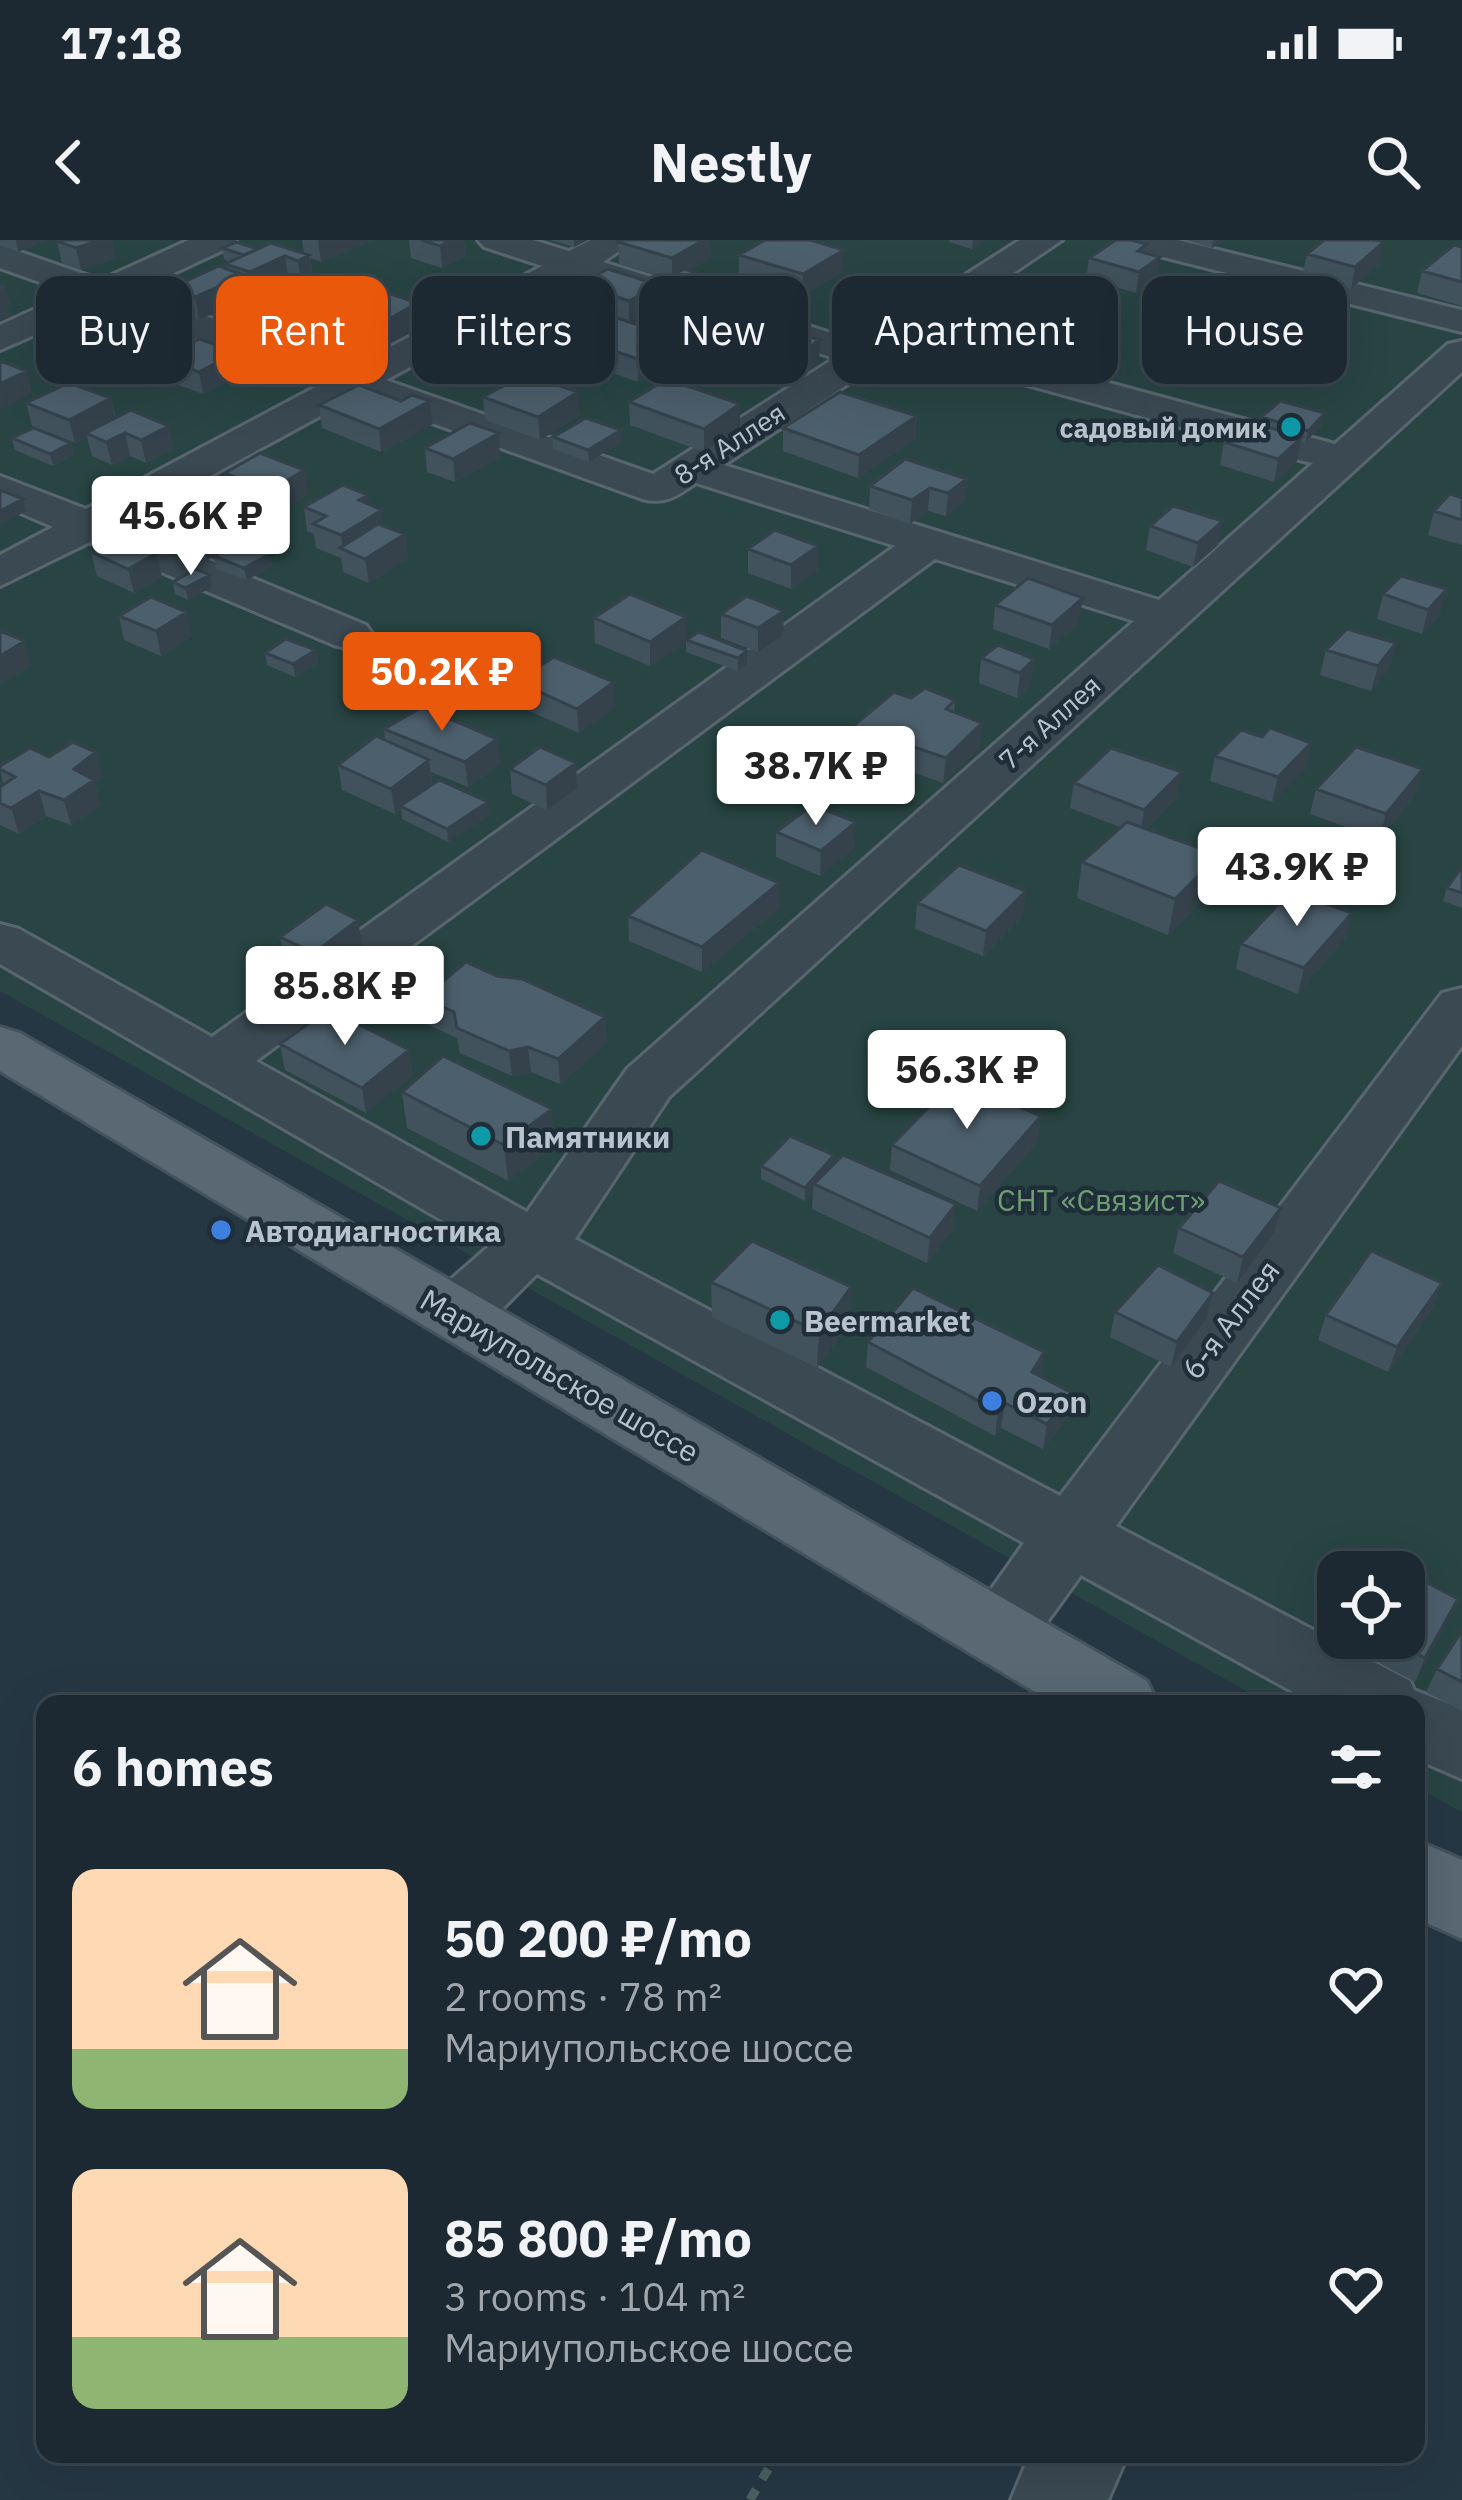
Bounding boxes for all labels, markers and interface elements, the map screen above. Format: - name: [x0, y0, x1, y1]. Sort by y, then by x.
- text: 17:18: [60, 13, 183, 71]
- text: Nestly: [650, 127, 812, 197]
- icon: back: [36, 129, 102, 195]
- icon: search: [1360, 129, 1426, 195]
- chip: Buy: [36, 276, 192, 384]
- chip: Rent: [216, 276, 388, 384]
- chip: Filters: [412, 276, 615, 384]
- chip: New: [639, 276, 808, 384]
- chip: Apartment: [832, 276, 1118, 384]
- chip: House: [1142, 276, 1347, 384]
- street label: 8-я Аллея: [667, 394, 791, 492]
- place label: садовый домик: [1059, 410, 1267, 445]
- marker: садовый домик: [1278, 414, 1304, 440]
- pin: 45.6K ₽: [80, 476, 302, 578]
- text: 45.6K ₽: [119, 489, 263, 540]
- pin: 50.2K ₽: [331, 632, 553, 734]
- text: 50.2K ₽: [370, 645, 514, 696]
- street label: 7-я Аллея: [991, 667, 1107, 777]
- pin: 38.7K ₽: [705, 726, 927, 828]
- text: 38.7K ₽: [744, 739, 888, 790]
- pin: 43.9K ₽: [1186, 827, 1408, 929]
- text: 43.9K ₽: [1225, 840, 1369, 891]
- pin: 85.8K ₽: [234, 946, 456, 1048]
- text: 85.8K ₽: [273, 959, 417, 1010]
- pin: 56.3K ₽: [856, 1030, 1078, 1132]
- text: 56.3K ₽: [895, 1043, 1039, 1094]
- place label: Памятники: [505, 1117, 670, 1156]
- marker: Памятники: [468, 1123, 494, 1149]
- park label: СНТ «Связист»: [997, 1180, 1205, 1219]
- place label: Автодиагностика: [245, 1211, 501, 1250]
- marker: Автодиагностика: [208, 1217, 234, 1243]
- street label: 6-я Аллея: [1173, 1252, 1287, 1386]
- street label: Мариупольское шоссе: [414, 1279, 706, 1471]
- place label: Beermarket: [804, 1301, 971, 1340]
- marker: Beermarket: [767, 1307, 793, 1333]
- place label: Ozon: [1016, 1382, 1087, 1421]
- marker: Ozon: [979, 1388, 1005, 1414]
- map controls: [1317, 1551, 1425, 1659]
- button: locate: [1317, 1551, 1425, 1659]
- text: 6 homes: [72, 1734, 274, 1800]
- icon: filters: [1323, 1734, 1389, 1800]
- text: 50 200 ₽/mo: [444, 1905, 752, 1971]
- icon: home: [168, 1917, 312, 2061]
- icon: heart: [1323, 1956, 1389, 2022]
- text: 2 rooms · 78 m²: [444, 1971, 722, 2022]
- text: Мариупольское шоссе: [444, 2022, 854, 2073]
- text: 85 800 ₽/mo: [444, 2205, 752, 2271]
- icon: home: [168, 2217, 312, 2361]
- icon: heart: [1323, 2256, 1389, 2322]
- text: 3 rooms · 104 m²: [444, 2271, 746, 2322]
- text: Мариупольское шоссе: [444, 2322, 854, 2373]

